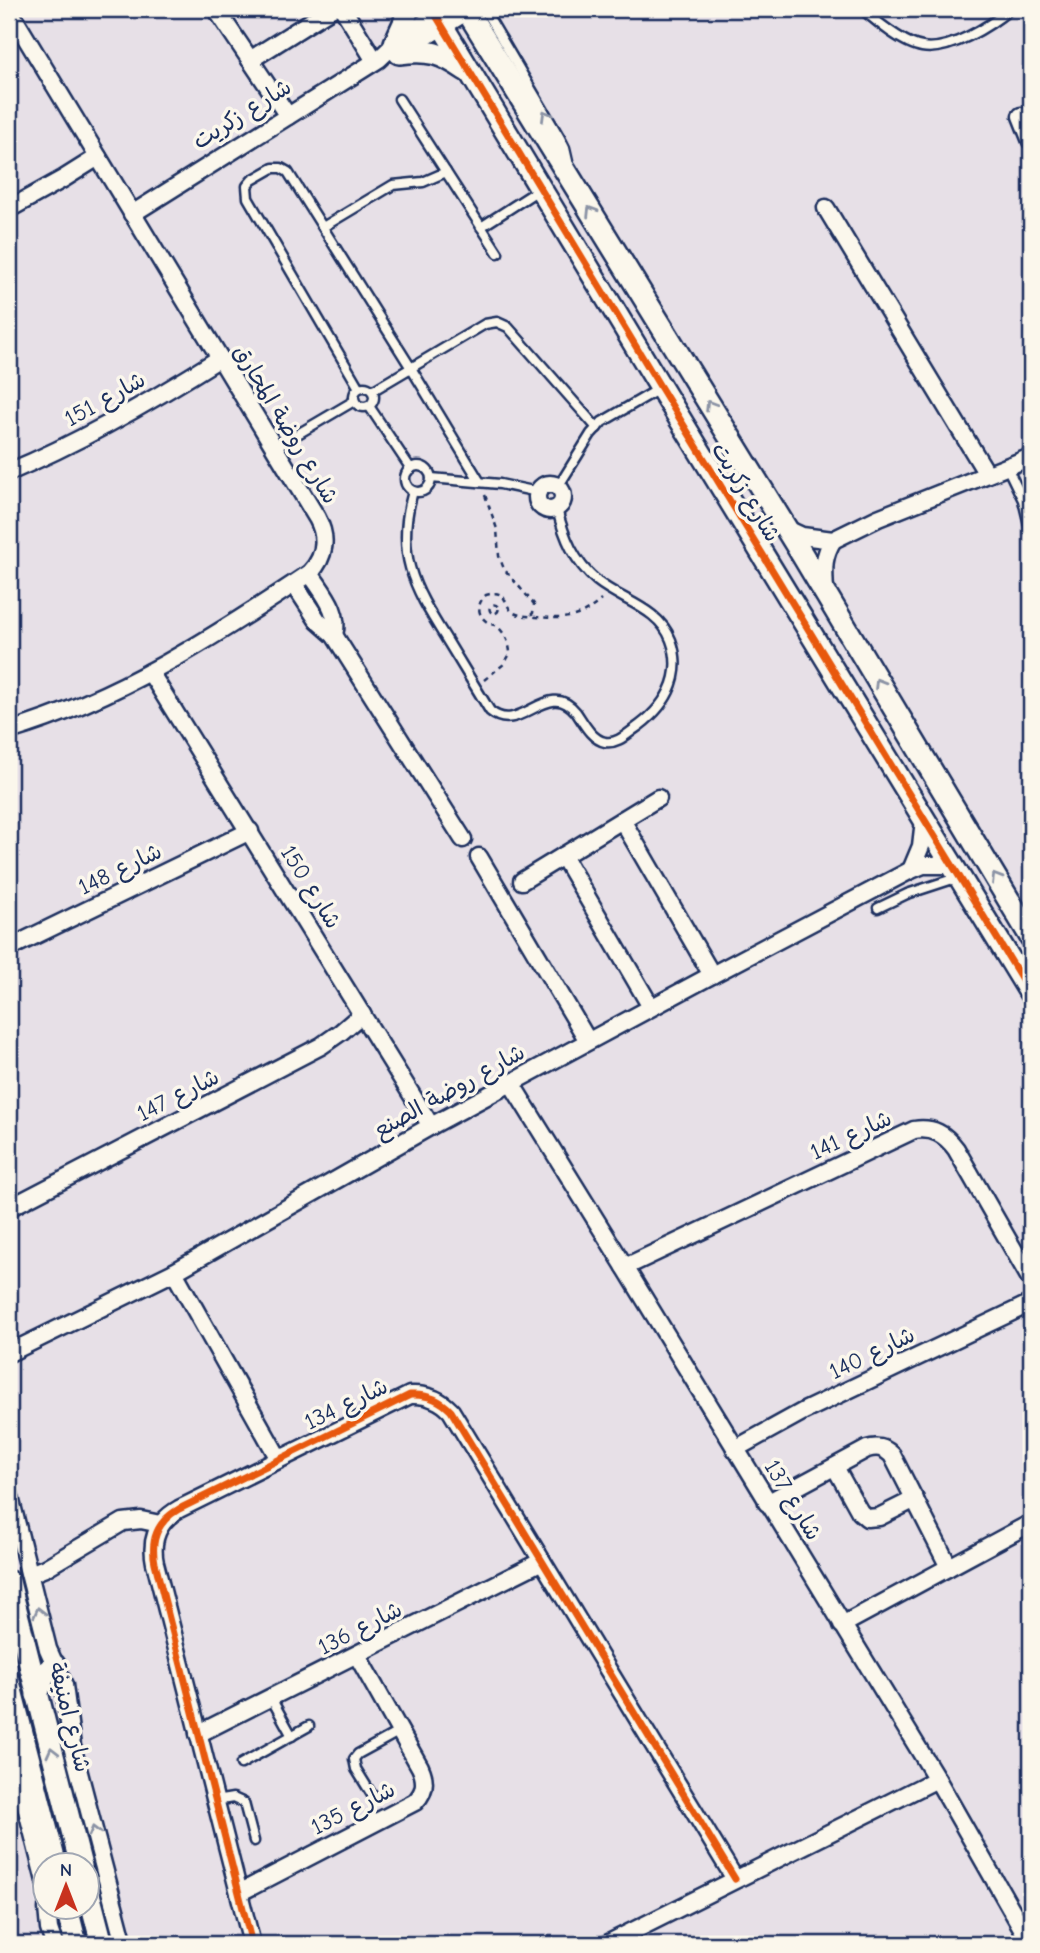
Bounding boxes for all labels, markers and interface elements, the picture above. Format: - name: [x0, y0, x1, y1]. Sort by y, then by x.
- street label: شارع زكريت: [188, 73, 297, 157]
- one-way arrow: [542, 110, 555, 123]
- one-way arrow: [586, 206, 599, 219]
- street label: شارع روضة المحارق: [226, 339, 344, 510]
- street label: شارع 151: [60, 366, 151, 434]
- one-way arrow: [706, 399, 719, 412]
- street label: شارع زكريت: [704, 437, 786, 548]
- one-way arrow: [875, 677, 888, 690]
- street label: شارع 148: [74, 837, 167, 903]
- street label: شارع 150: [273, 840, 347, 935]
- one-way arrow: [991, 873, 1004, 886]
- street label: شارع روضة الصنع: [368, 1038, 531, 1146]
- street label: شارع 147: [132, 1063, 224, 1129]
- street label: شارع 141: [806, 1104, 897, 1167]
- street label: شارع 140: [825, 1321, 920, 1387]
- street label: شارع 134: [300, 1372, 393, 1438]
- street label: شارع 137: [757, 1455, 828, 1546]
- street label: شارع 136: [313, 1595, 407, 1662]
- one-way arrow: [33, 1606, 47, 1618]
- street label: شارع امنيفة: [41, 1659, 97, 1775]
- one-way arrow: [46, 1746, 60, 1758]
- street label: شارع 135: [306, 1775, 400, 1842]
- one-way arrow: [88, 1825, 103, 1837]
- north arrow: [32, 1852, 102, 1922]
- text: N: [60, 1859, 72, 1881]

